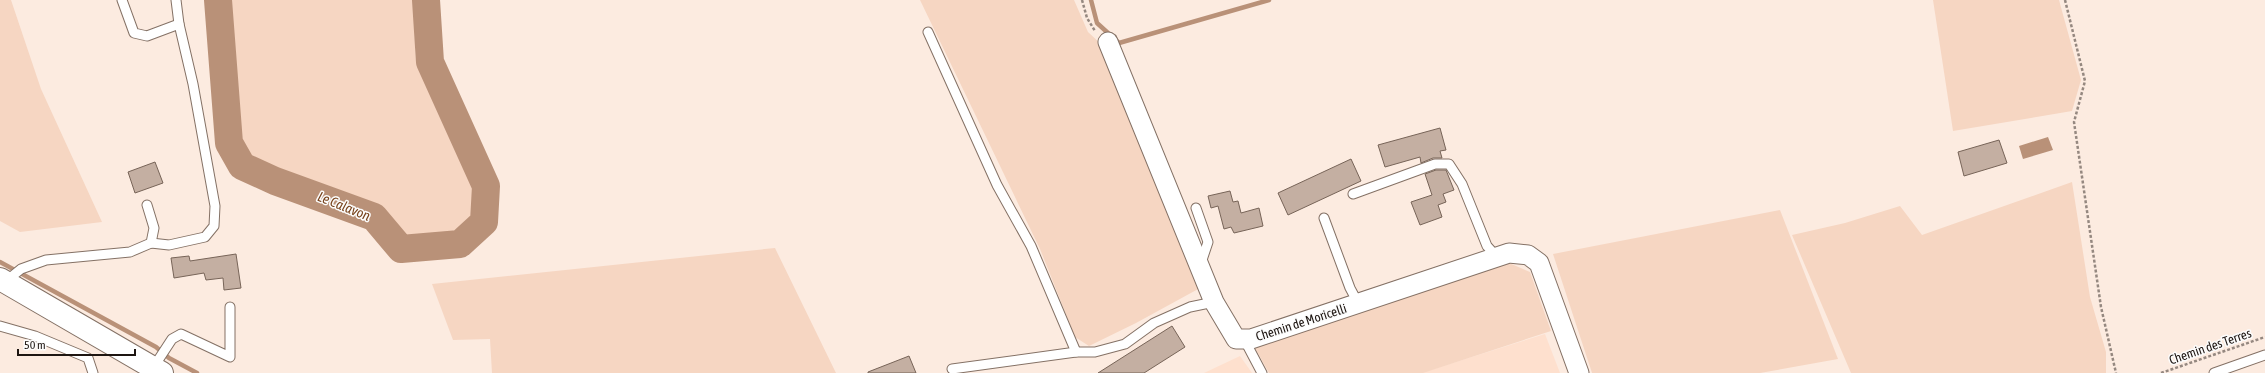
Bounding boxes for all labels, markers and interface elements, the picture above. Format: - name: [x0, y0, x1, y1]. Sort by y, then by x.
- water label: Le Calavon: [315, 188, 373, 224]
- street label: Chemin de Moricelli: [1254, 301, 1348, 344]
- street label: Chemin des Terres: [2167, 325, 2254, 368]
- scale bar: [18, 331, 135, 357]
- text: 50 m: [24, 338, 46, 352]

